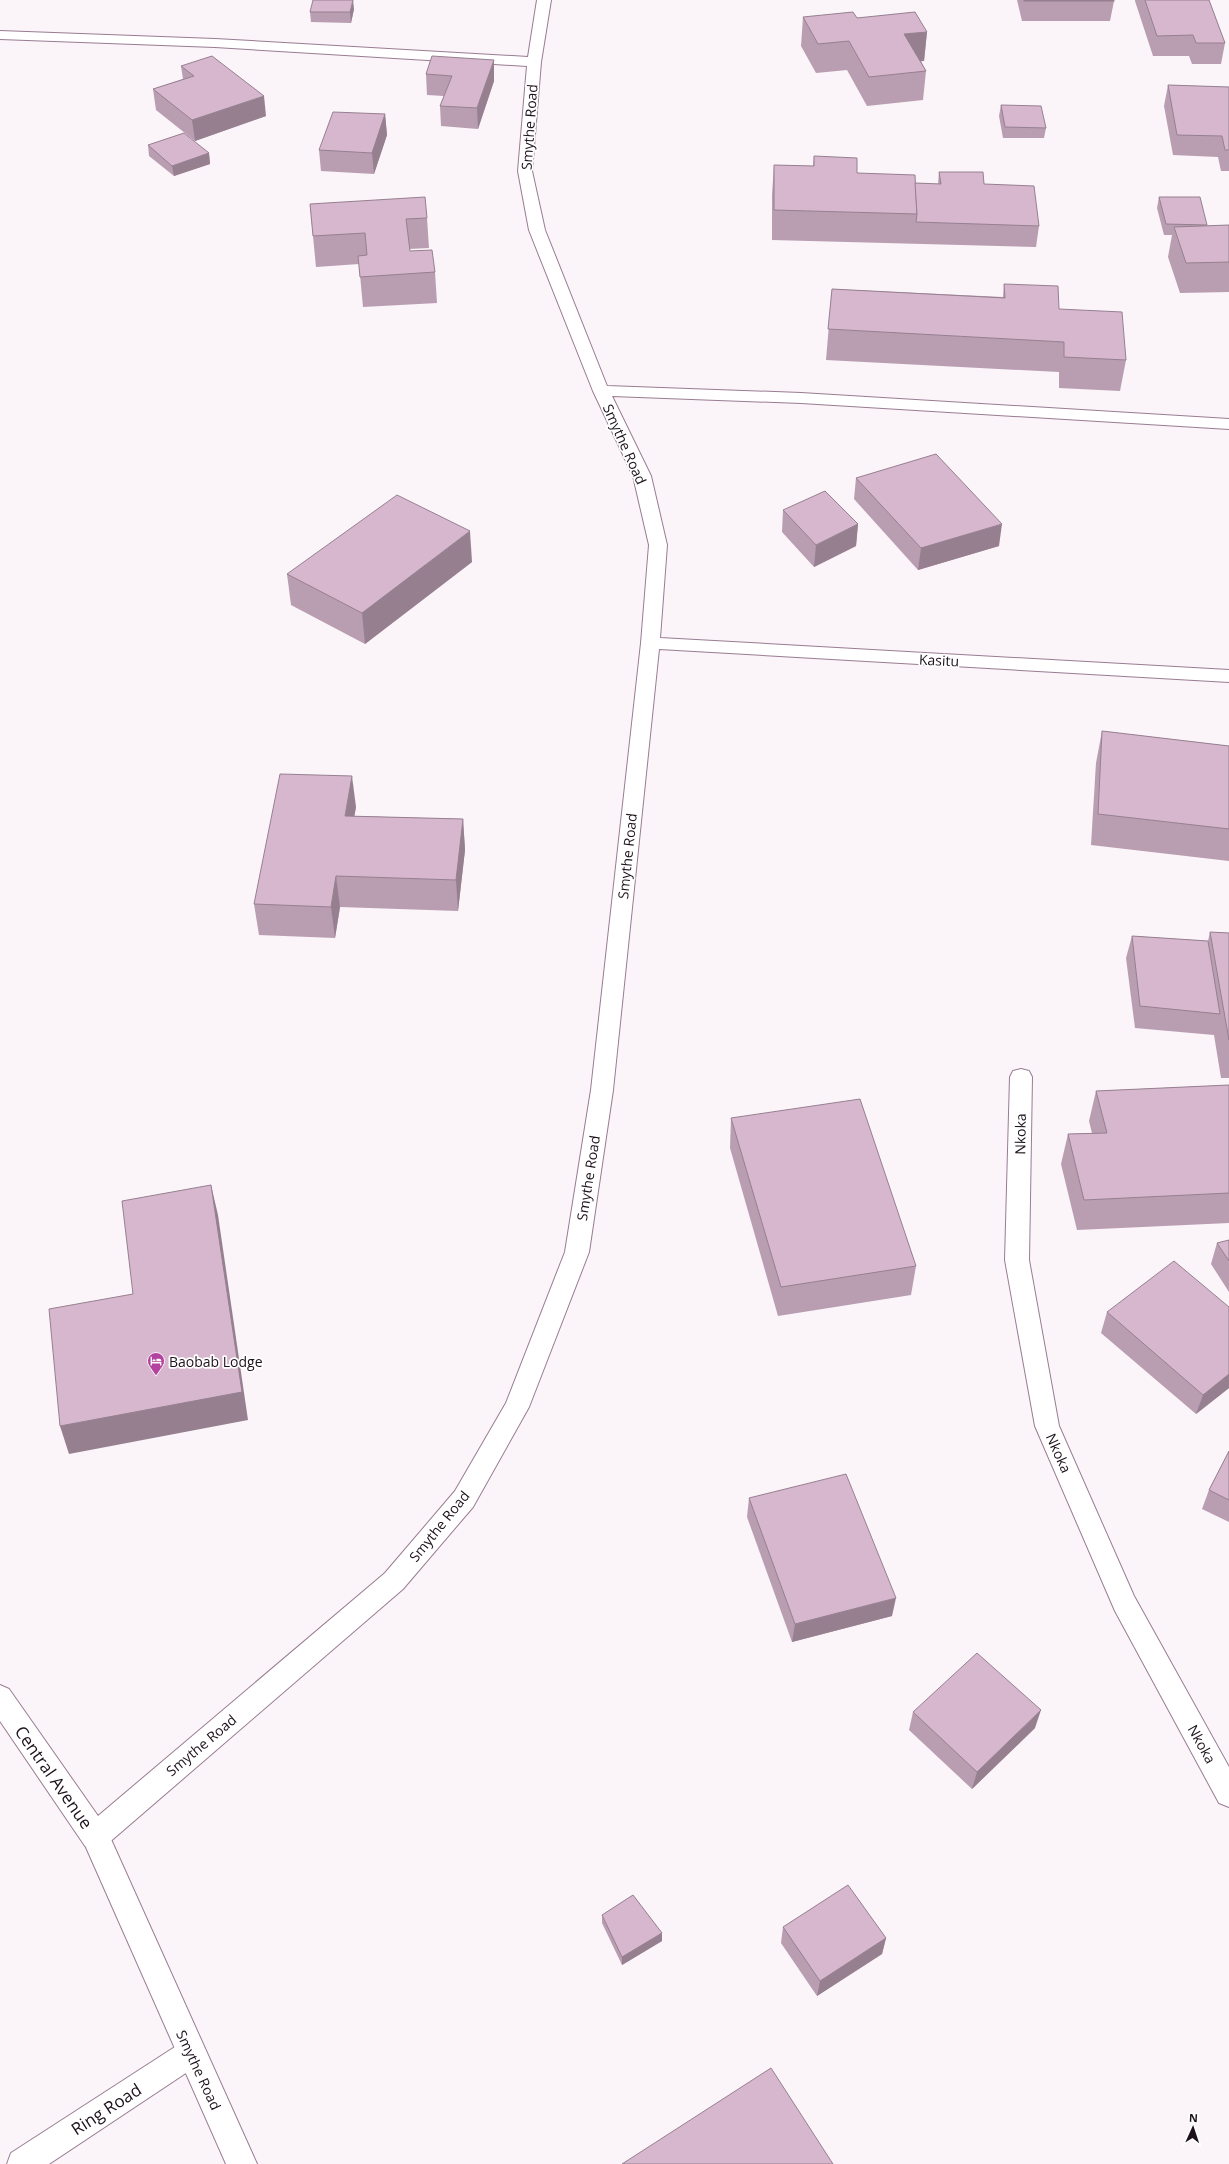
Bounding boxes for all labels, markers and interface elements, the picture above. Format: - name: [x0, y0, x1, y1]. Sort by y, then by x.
- street label: Smythe Road: [517, 83, 541, 171]
- street label: Smythe Road: [599, 401, 651, 487]
- street label: Kasitu: [918, 649, 960, 671]
- street label: Smythe Road: [613, 812, 641, 900]
- street label: Nkoka: [1010, 1113, 1030, 1155]
- street label: Smythe Road: [572, 1134, 604, 1222]
- hotel icon: Baobab Lodge: [146, 1351, 166, 1376]
- place label: Baobab Lodge: [169, 1352, 263, 1371]
- street label: Nkoka: [1042, 1430, 1076, 1476]
- street label: Smythe Road: [405, 1487, 473, 1565]
- street label: Smythe Road: [162, 1710, 240, 1780]
- street label: Central Avenue: [10, 1721, 98, 1833]
- street label: Nkoka: [1184, 1721, 1220, 1767]
- street label: Smythe Road: [172, 2027, 226, 2113]
- street label: Ring Road: [66, 2078, 146, 2140]
- north arrow: [1173, 2108, 1213, 2148]
- text: N: [1189, 2110, 1198, 2125]

